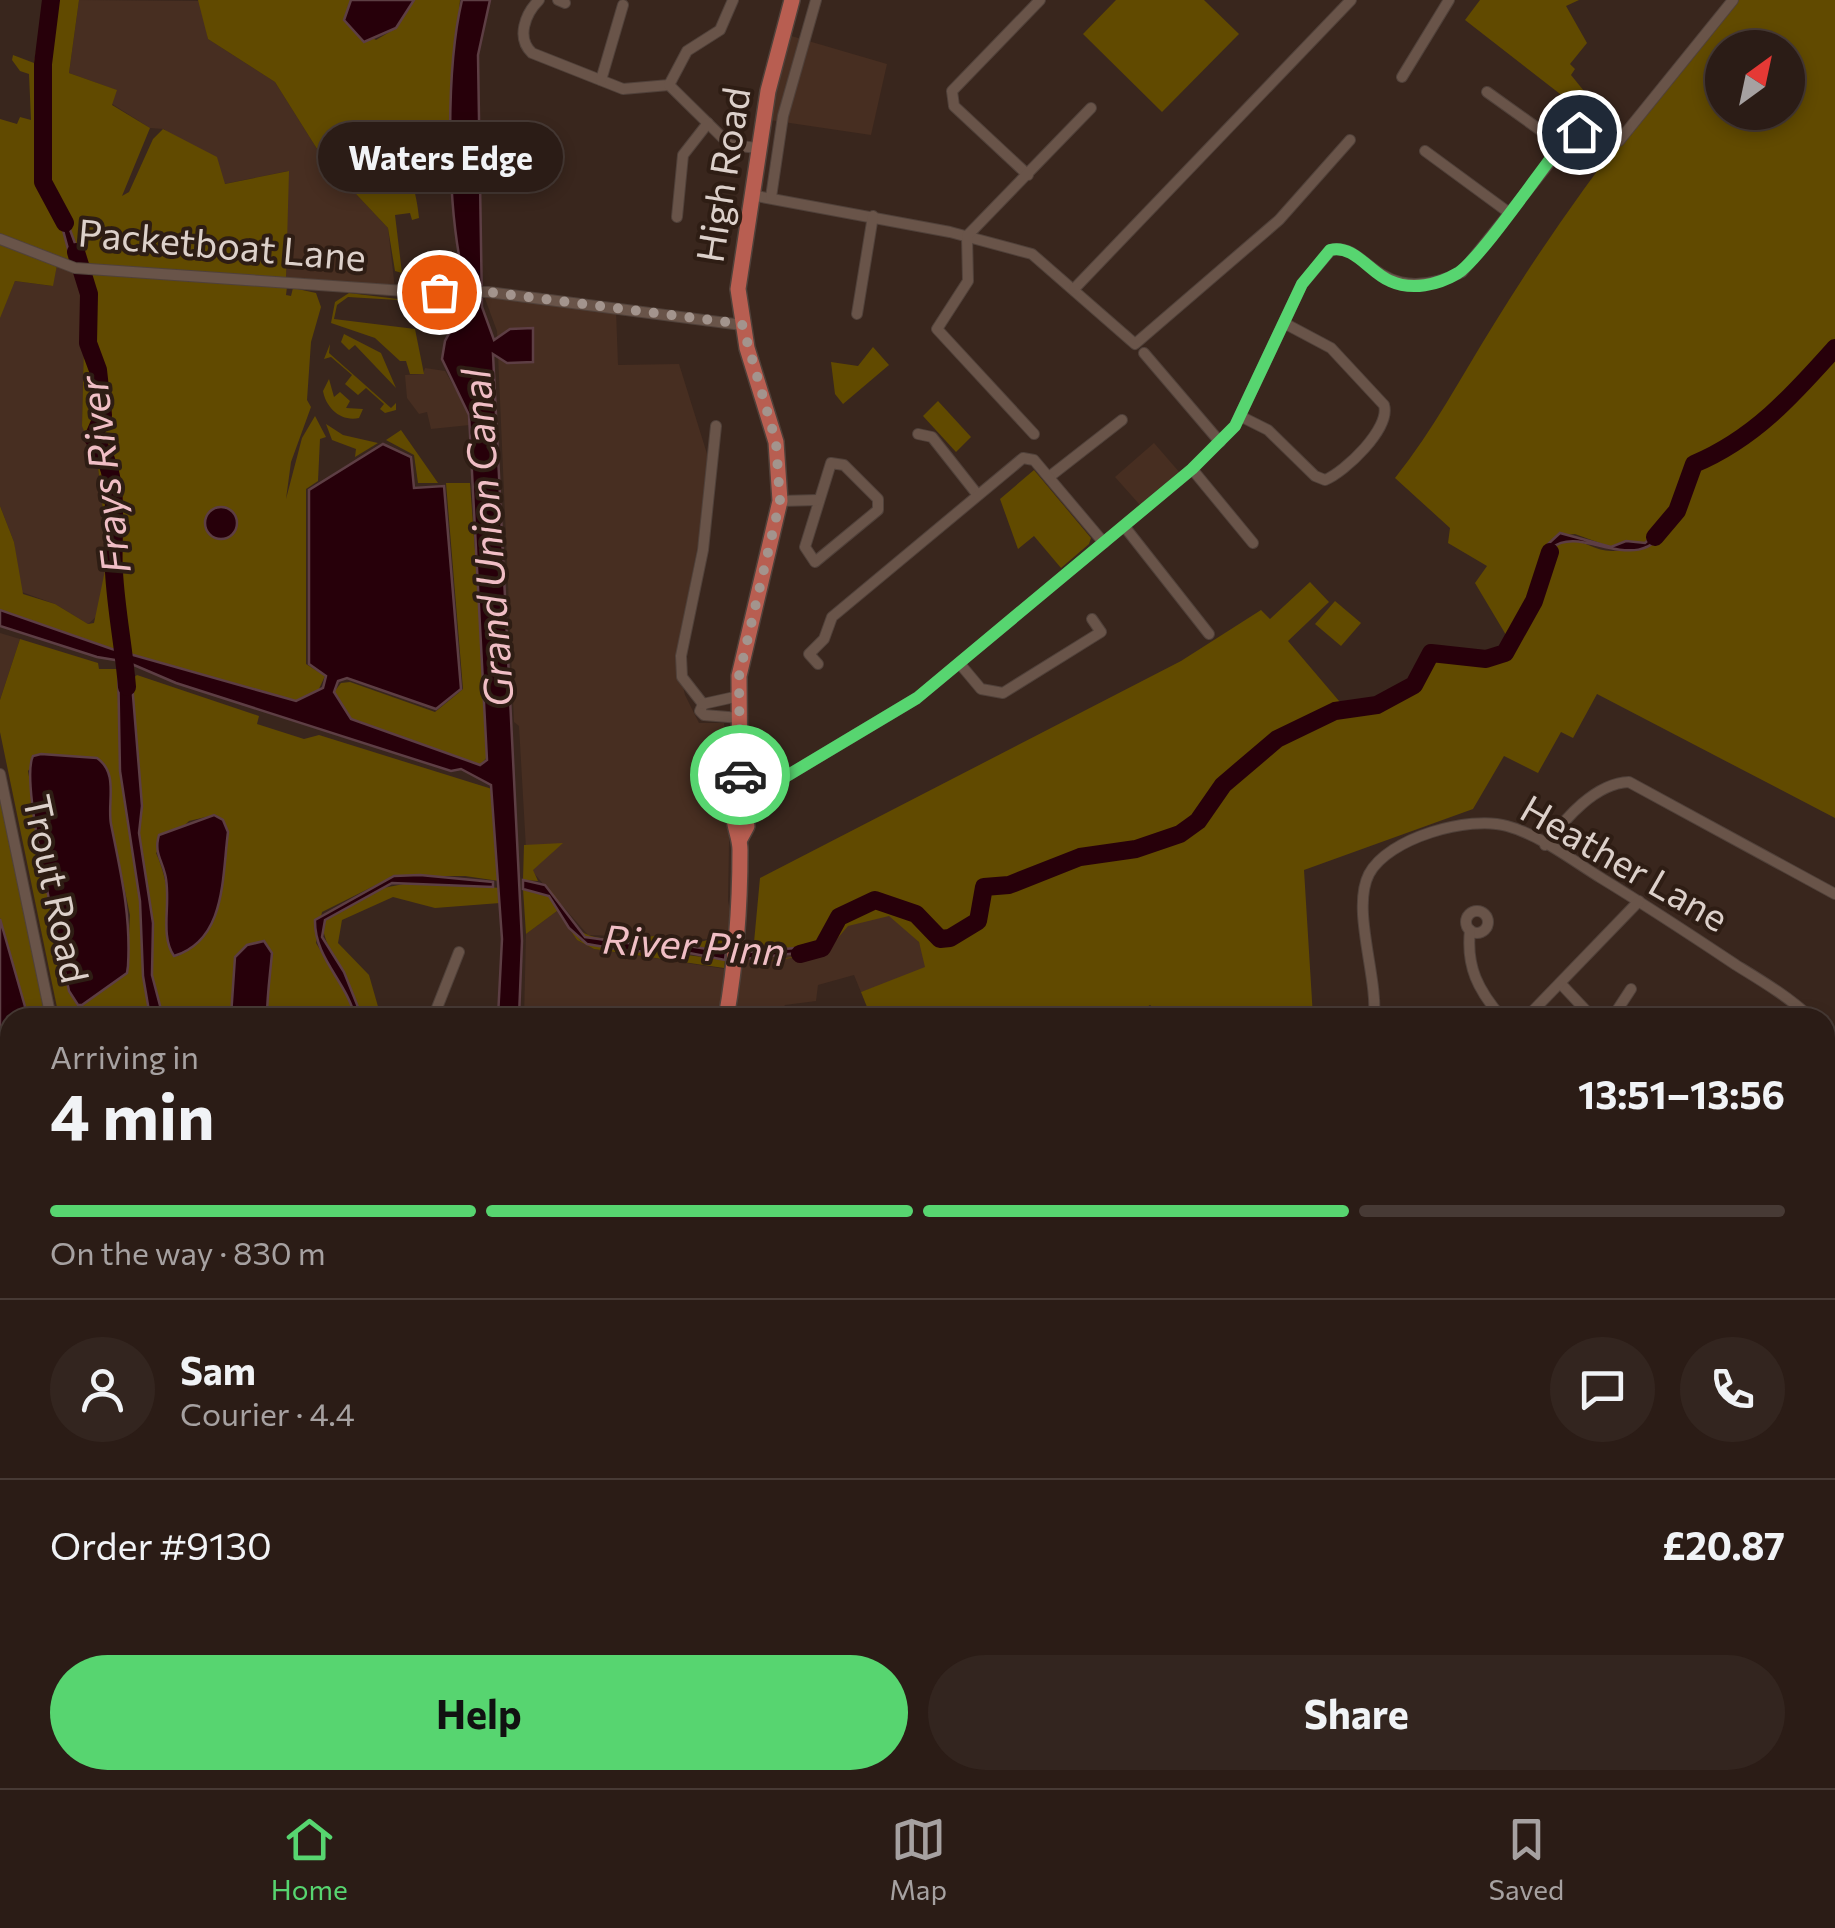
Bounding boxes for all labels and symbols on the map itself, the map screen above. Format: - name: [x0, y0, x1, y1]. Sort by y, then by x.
- north arrow: [1705, 30, 1805, 130]
- street label: High Road: [685, 84, 759, 266]
- pin: [1537, 90, 1622, 175]
- callout: Waters Edge: [316, 122, 562, 192]
- street label: Packetboat Lane: [76, 208, 368, 280]
- pin: [397, 250, 482, 335]
- water label: Grand Union Canal: [449, 367, 522, 709]
- water label: Frays River: [66, 372, 139, 577]
- courier: [690, 725, 790, 825]
- street label: Heather Lane: [1513, 784, 1737, 940]
- street label: Trout Road: [15, 790, 100, 987]
- water label: River Pinn: [601, 913, 787, 974]

